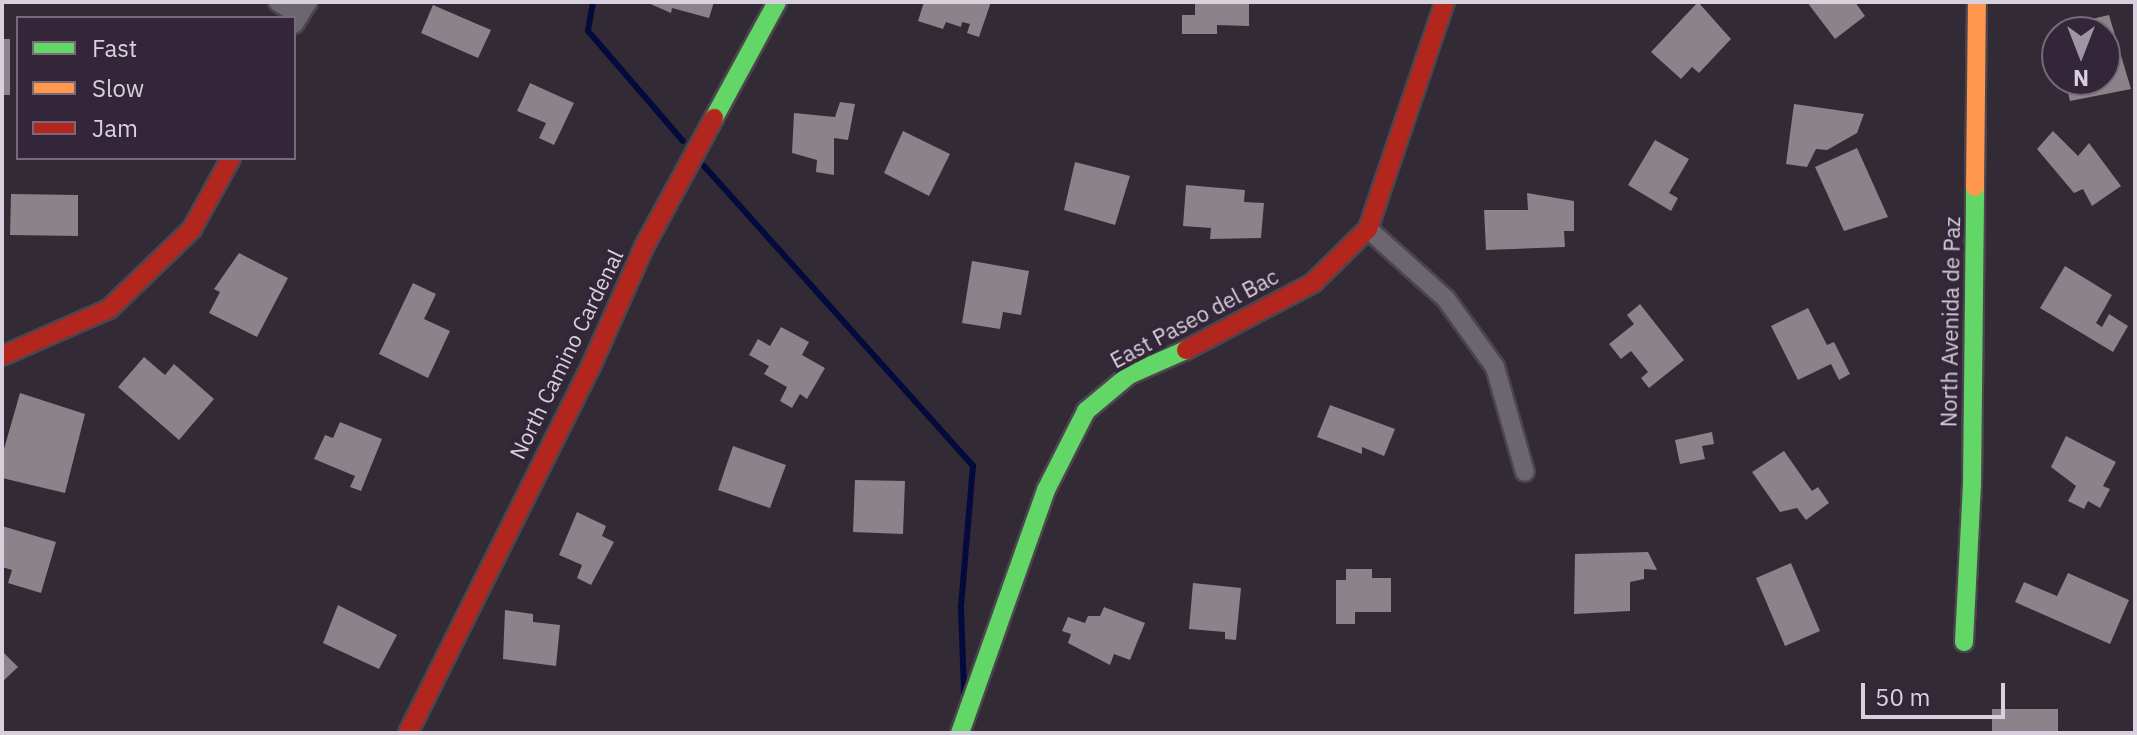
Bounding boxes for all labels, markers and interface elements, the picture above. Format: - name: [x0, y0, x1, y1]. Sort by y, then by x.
- legend: [16, 16, 296, 160]
- north arrow: [2041, 16, 2121, 96]
- text: Fast: [92, 32, 137, 64]
- text: N: [2073, 64, 2089, 93]
- text: Slow: [92, 72, 144, 104]
- text: Jam: [92, 112, 138, 144]
- street label: North Avenida de Paz: [1935, 216, 1965, 428]
- street label: North Camino Cardenal: [504, 245, 628, 463]
- street label: East Paseo del Bac: [1106, 263, 1282, 373]
- scale bar: [1865, 667, 2009, 717]
- text: 50 m: [1875, 681, 1930, 713]

